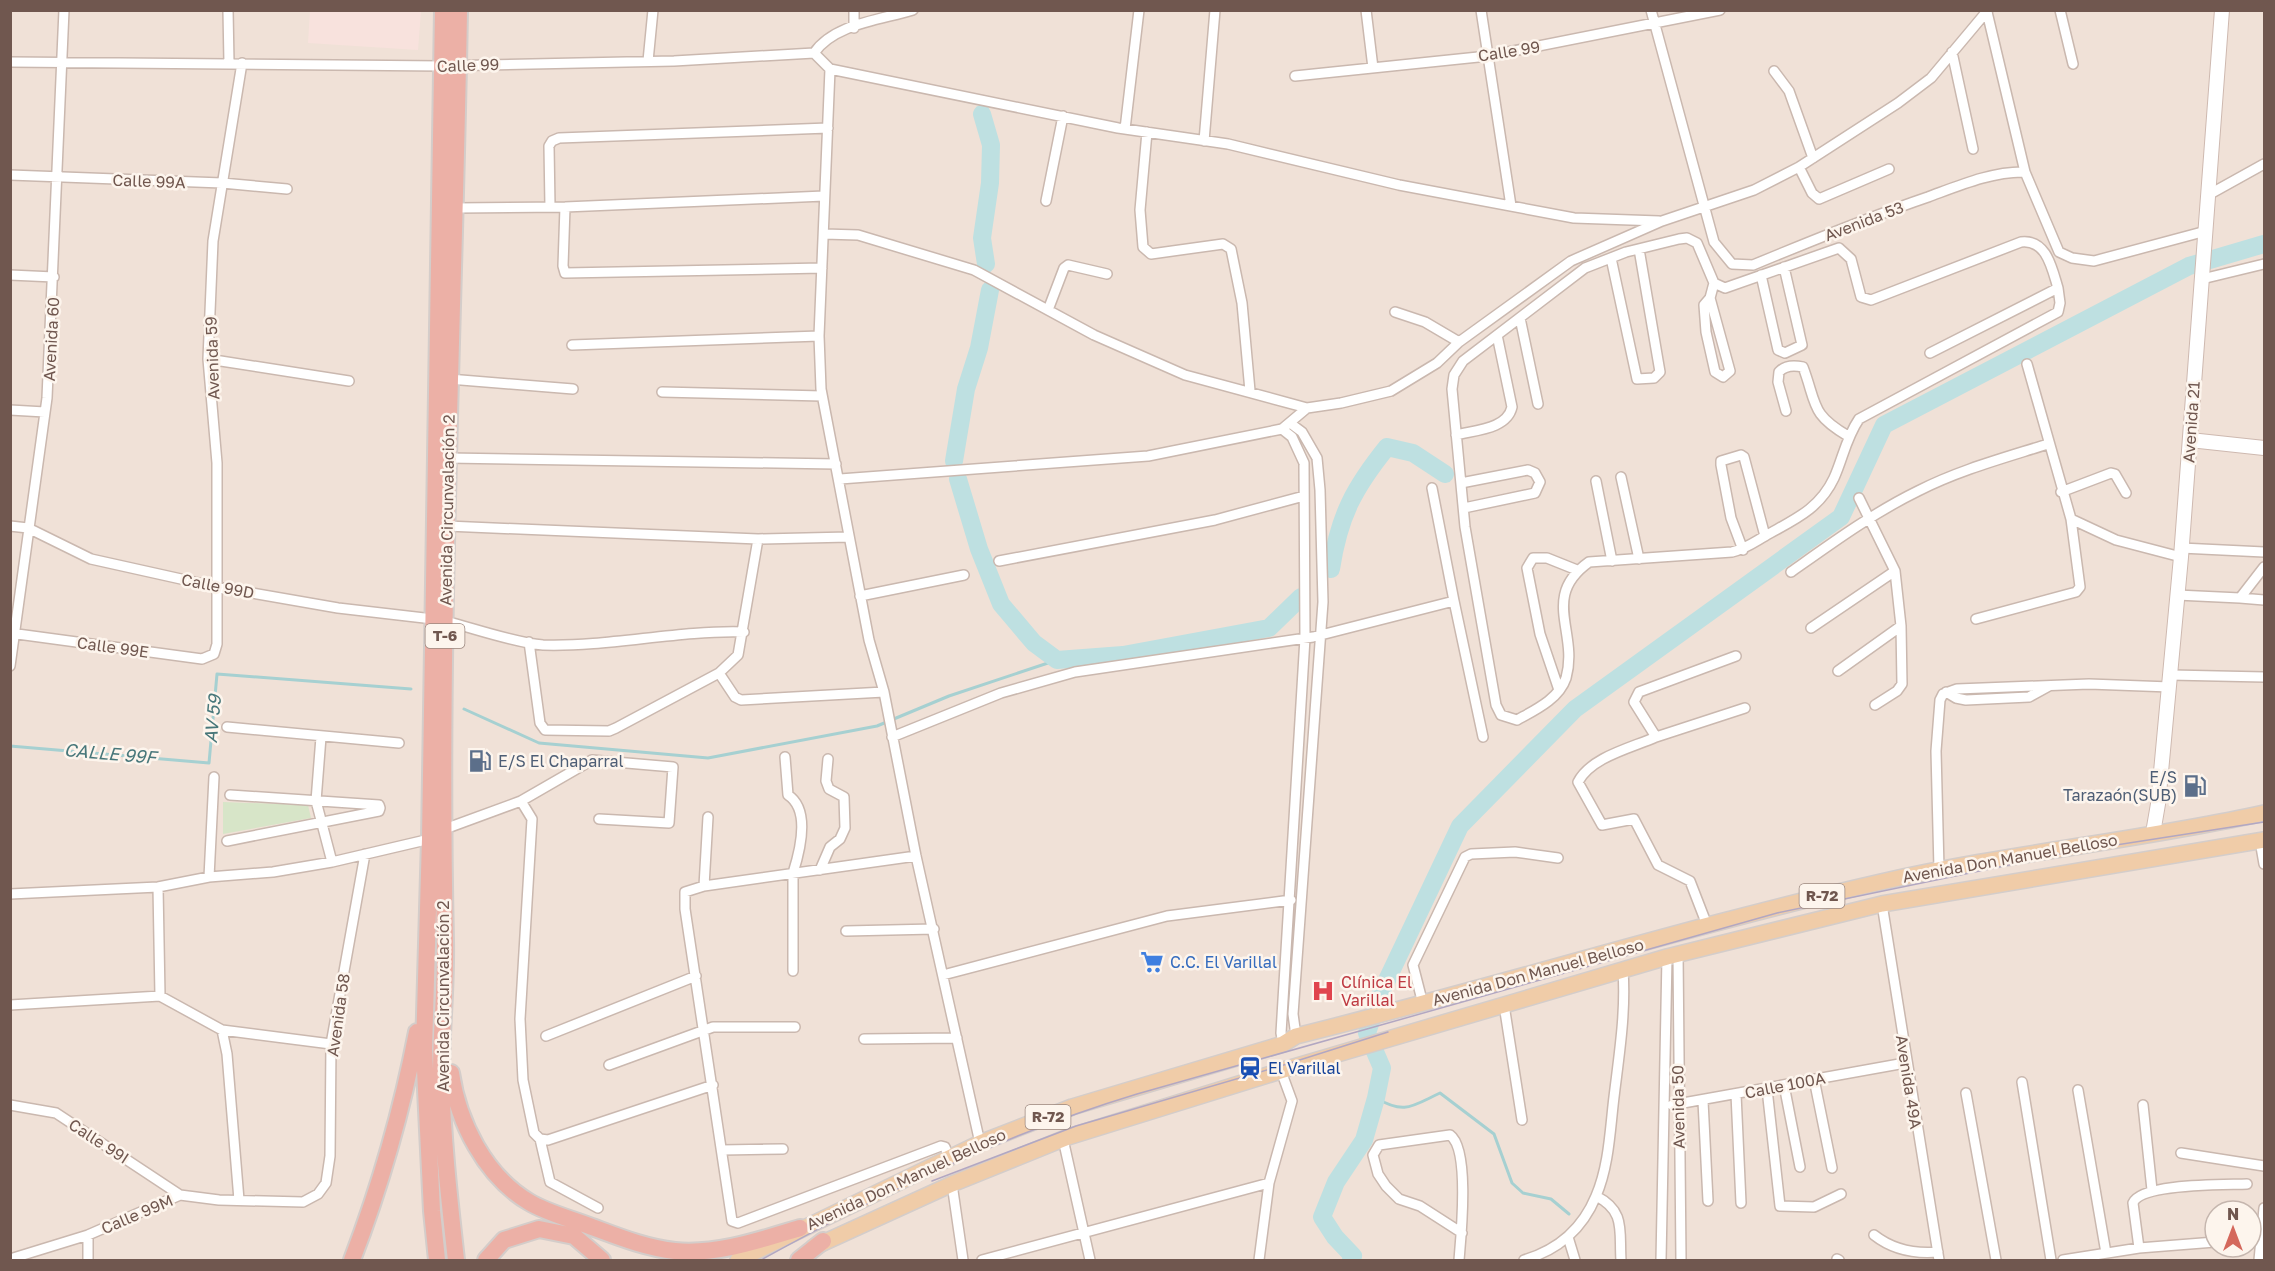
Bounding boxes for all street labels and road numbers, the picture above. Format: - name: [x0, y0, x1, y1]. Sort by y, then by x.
- street label: Calle 99: [1477, 36, 1541, 66]
- street label: Calle 99: [436, 54, 500, 76]
- street label: Calle 99A: [112, 170, 186, 192]
- street label: Avenida 53: [1822, 197, 1906, 245]
- street label: Avenida 60: [39, 296, 63, 382]
- street label: Avenida 59: [201, 316, 223, 400]
- street label: Avenida 21: [2178, 380, 2204, 463]
- street label: Avenida Circunvalación 2: [435, 414, 459, 606]
- street label: Calle 99D: [180, 569, 256, 603]
- road number: T-6: [426, 624, 464, 648]
- street label: Calle 99E: [76, 632, 150, 662]
- street label: Avenida Don Manuel Belloso: [1901, 829, 2119, 887]
- road number: R-72: [1800, 884, 1844, 908]
- street label: Avenida Circunvalación 2: [433, 900, 453, 1092]
- street label: Avenida Don Manuel Belloso: [1430, 934, 1646, 1010]
- street label: Avenida 58: [322, 972, 354, 1058]
- street label: Avenida 49A: [1892, 1034, 1926, 1131]
- street label: Avenida 50: [1667, 1065, 1689, 1149]
- street label: Calle 100A: [1743, 1067, 1827, 1103]
- road number: R-72: [1026, 1105, 1070, 1129]
- street label: Calle 99I: [65, 1114, 133, 1168]
- street label: Avenida Don Manuel Belloso: [803, 1124, 1009, 1234]
- street label: Calle 99M: [98, 1190, 176, 1238]

